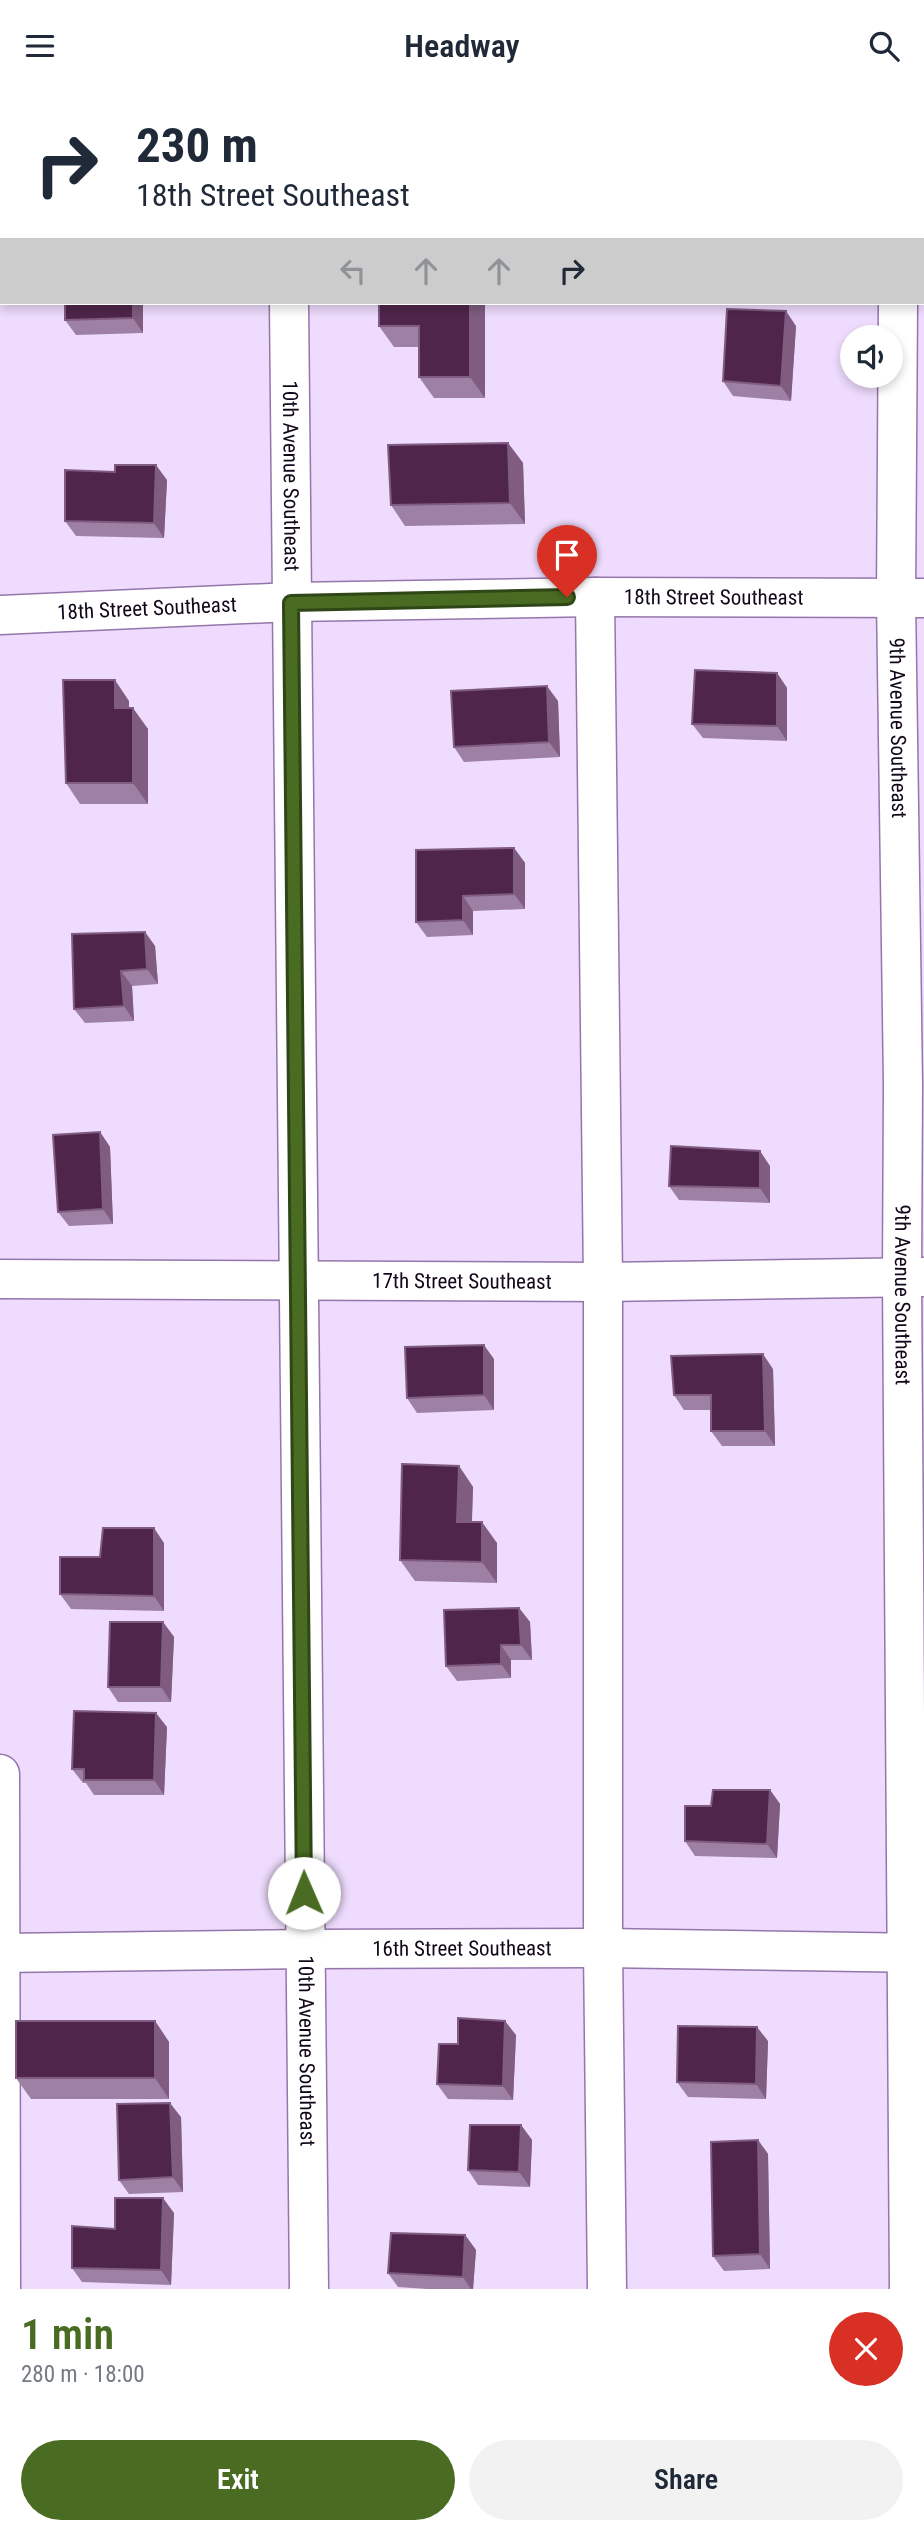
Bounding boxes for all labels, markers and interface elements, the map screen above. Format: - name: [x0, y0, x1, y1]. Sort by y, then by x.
- icon: menu: [21, 27, 59, 65]
- text: Headway: [404, 27, 520, 65]
- icon: search: [865, 27, 903, 65]
- text: 230 m: [136, 117, 258, 174]
- icon: right: [21, 119, 112, 210]
- text: 18th Street Southeast: [136, 176, 410, 214]
- icon: left: [334, 252, 372, 290]
- icon: ahead: [407, 252, 445, 290]
- icon: ahead: [480, 252, 518, 290]
- icon: right: [553, 252, 591, 290]
- map controls: [840, 325, 903, 388]
- button: sound: [840, 325, 903, 388]
- street label: 10th Avenue Southeast: [278, 380, 304, 572]
- pin: [537, 525, 597, 597]
- icon: arrive: [548, 536, 586, 574]
- street label: 18th Street Southeast: [624, 585, 804, 610]
- street label: 18th Street Southeast: [57, 592, 237, 624]
- street label: 9th Avenue Southeast: [885, 638, 911, 818]
- street label: 9th Avenue Southeast: [890, 1205, 915, 1385]
- street label: 17th Street Southeast: [372, 1269, 552, 1294]
- position arrow: [267, 1856, 341, 1930]
- street label: 16th Street Southeast: [372, 1936, 552, 1961]
- street label: 10th Avenue Southeast: [294, 1955, 320, 2146]
- text: 1 min: [21, 2310, 114, 2359]
- button: close: [829, 2312, 903, 2386]
- text: 280 m · 18:00: [21, 2361, 145, 2388]
- button: Exit: [21, 2440, 455, 2520]
- button: Share: [469, 2440, 903, 2520]

